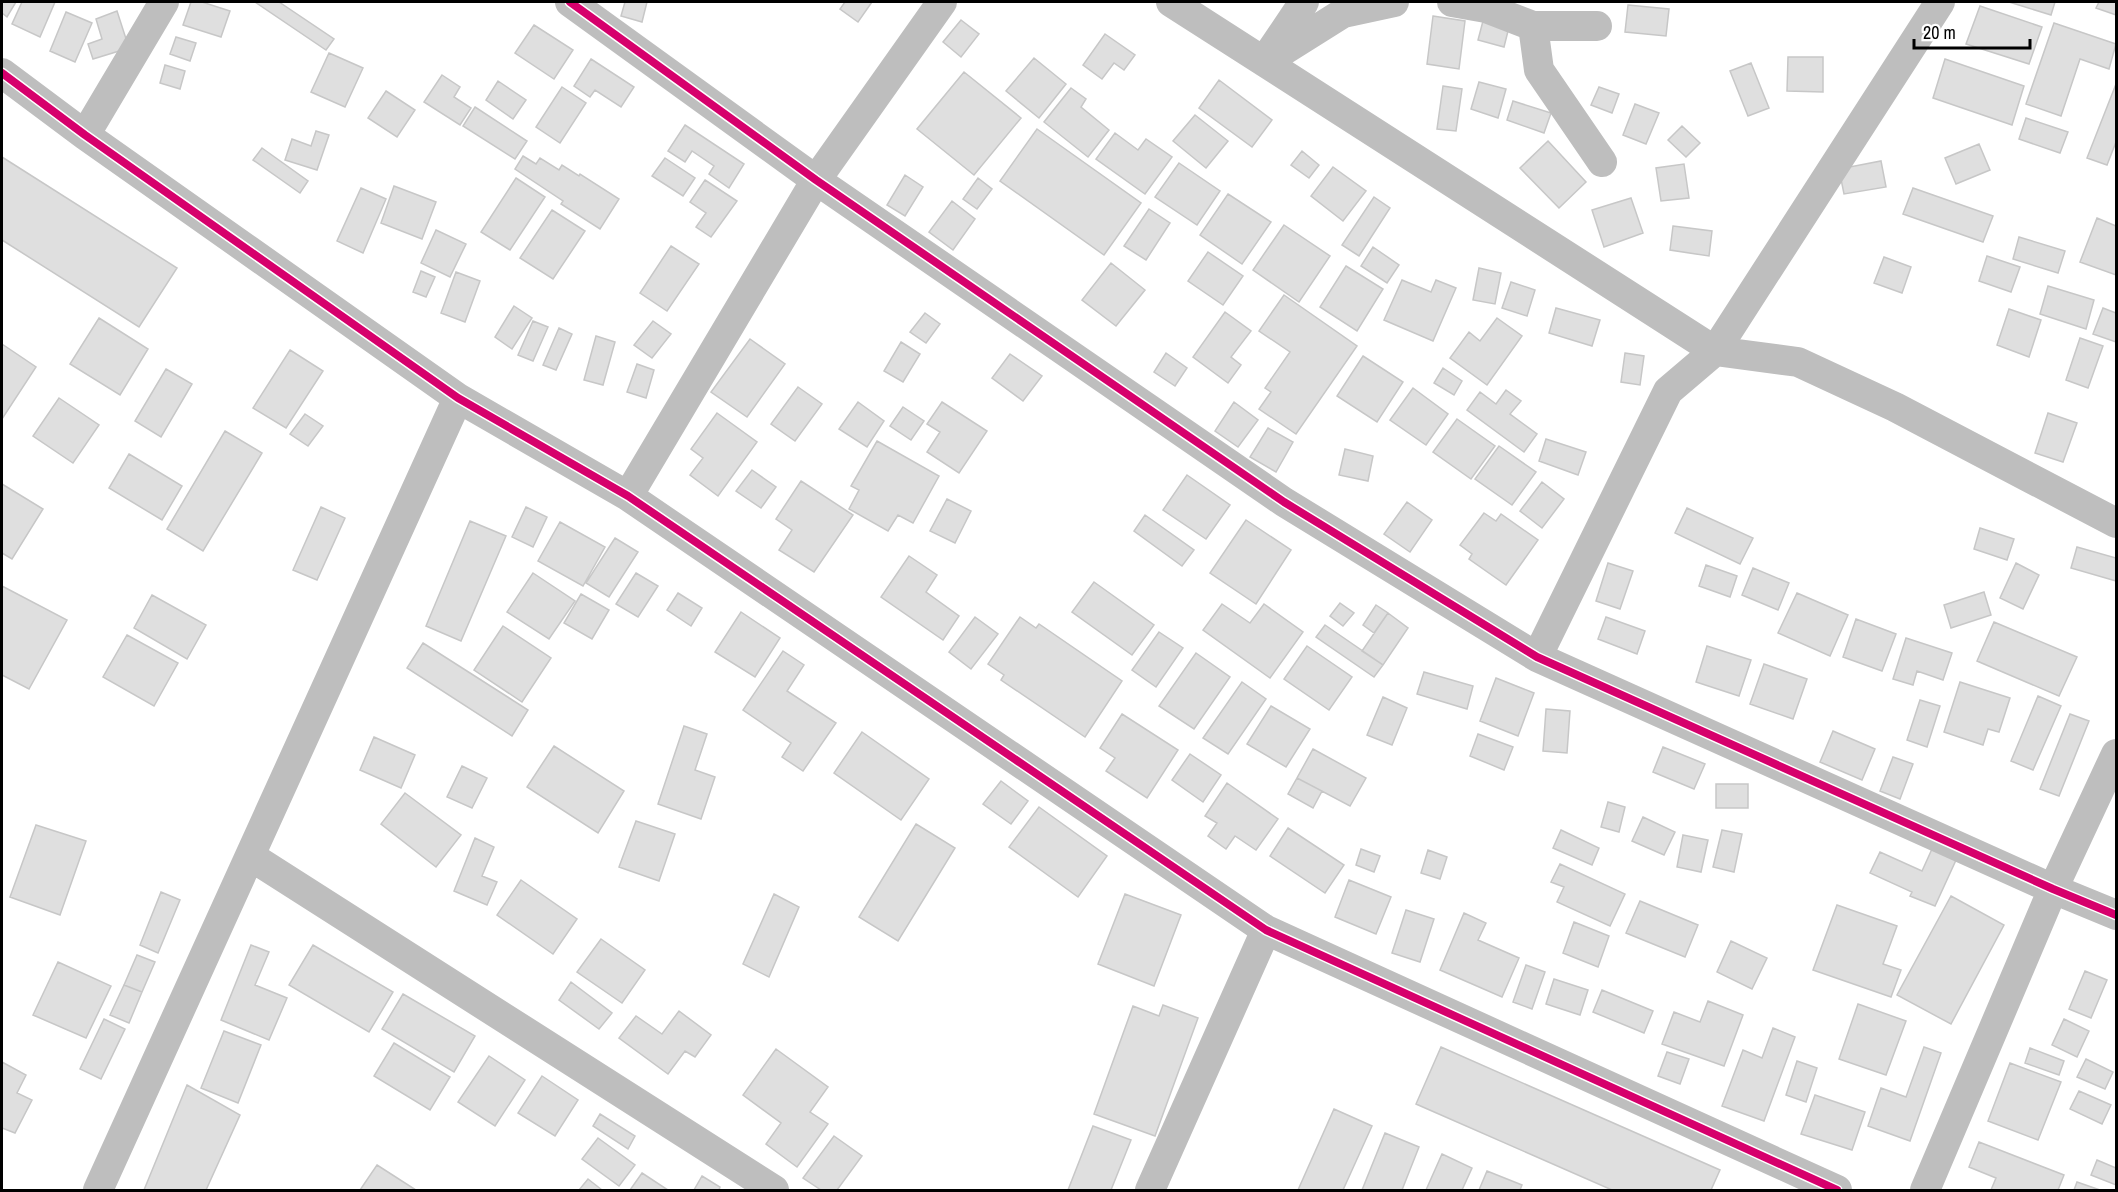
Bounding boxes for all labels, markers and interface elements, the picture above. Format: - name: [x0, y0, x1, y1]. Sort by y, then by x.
- scale bar: [1914, 12, 2030, 50]
- text: 20 m: [1923, 20, 1956, 45]

